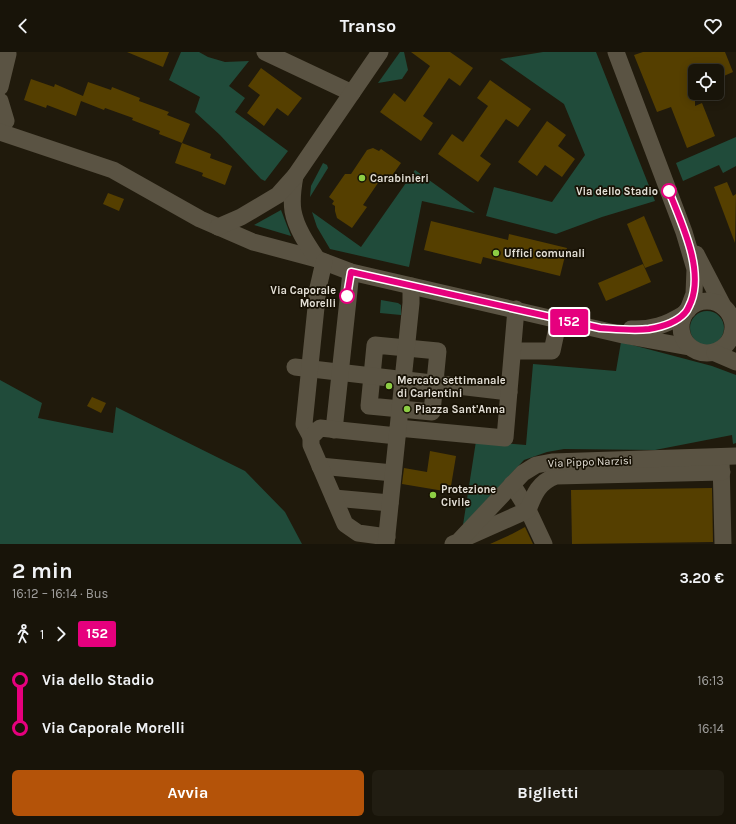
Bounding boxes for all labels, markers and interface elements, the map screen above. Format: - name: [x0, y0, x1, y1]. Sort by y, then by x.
- icon: back: [12, 15, 34, 37]
- text: Transo: [340, 15, 396, 37]
- icon: heart: [702, 15, 724, 37]
- map controls: [688, 64, 724, 100]
- button: locate: [688, 64, 724, 100]
- place label: Carabinieri: [370, 172, 429, 185]
- marker: Carabinieri: [357, 173, 367, 183]
- marker: Via dello Stadio: [661, 183, 677, 199]
- place label: Via dello Stadio: [576, 185, 658, 198]
- place label: Uffici comunali: [504, 247, 585, 260]
- marker: Uffici comunali: [491, 248, 501, 258]
- place label: Via Caporale Morelli: [270, 284, 336, 310]
- marker: Via Caporale Morelli: [339, 288, 355, 304]
- line badge: 152: [546, 309, 592, 335]
- text: 152: [558, 313, 580, 330]
- place label: Mercato settimanale di Carlentini: [397, 374, 506, 400]
- marker: Mercato settimanale di Carlentini: [384, 381, 394, 391]
- place label: Piazza Sant'Anna: [415, 403, 505, 416]
- marker: Piazza Sant'Anna: [402, 404, 412, 414]
- street label: Via Pippo Narzisi: [548, 454, 632, 470]
- place label: Protezione Civile: [441, 483, 496, 509]
- marker: Protezione Civile: [428, 490, 438, 500]
- text: 2 min: [12, 558, 73, 584]
- text: 3.20 €: [680, 569, 724, 587]
- text: 16:12 – 16:14 · Bus: [12, 586, 108, 601]
- icon: walk: [12, 623, 34, 645]
- icon: forward: [50, 623, 72, 645]
- text: 152: [86, 625, 108, 642]
- text: 1: [40, 627, 44, 642]
- text: Via dello Stadio: [42, 671, 154, 689]
- text: 16:13: [697, 673, 724, 688]
- text: Via Caporale Morelli: [42, 719, 185, 737]
- text: 16:14: [698, 721, 724, 736]
- button: Avvia: [12, 770, 364, 816]
- button: Biglietti: [372, 770, 724, 816]

